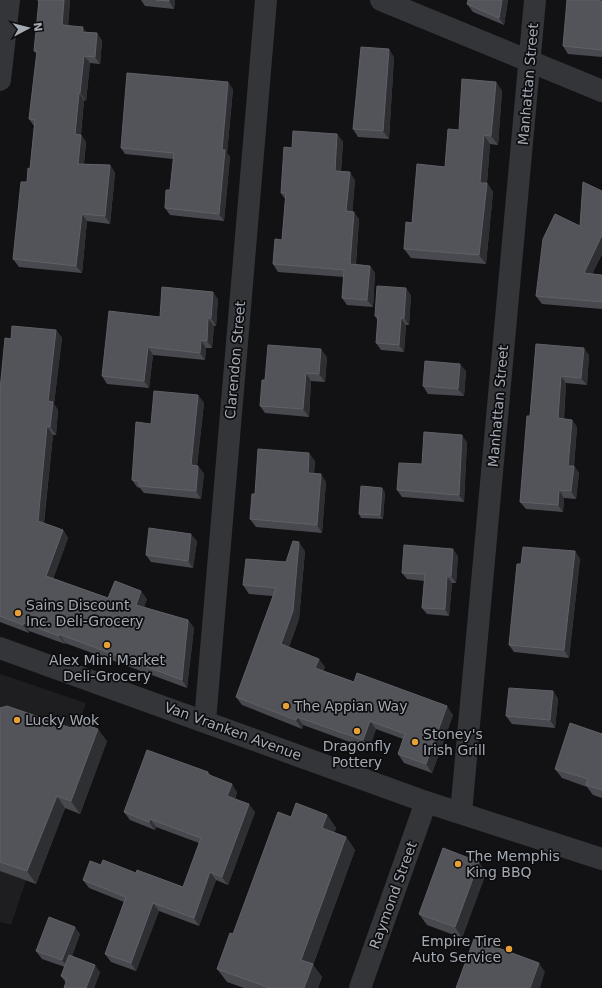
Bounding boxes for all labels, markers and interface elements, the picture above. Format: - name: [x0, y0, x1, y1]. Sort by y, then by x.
- north arrow: [8, 8, 48, 48]
- text: N: [30, 21, 44, 32]
- street label: Manhattan Street: [515, 22, 541, 146]
- street label: Clarendon Street: [222, 300, 248, 420]
- street label: Manhattan Street: [485, 344, 511, 468]
- place label: Sains Discount Inc. Deli-Grocery: [26, 597, 144, 629]
- marker: Sains Discount Inc. Deli-Grocery: [13, 608, 23, 618]
- marker: Alex Mini Market Deli-Grocery: [102, 640, 112, 650]
- place label: Alex Mini Market Deli-Grocery: [49, 652, 165, 684]
- place label: The Appian Way: [293, 698, 407, 714]
- street label: Van Vranken Avenue: [162, 699, 304, 763]
- marker: The Appian Way: [281, 701, 291, 711]
- place label: Lucky Wok: [25, 712, 100, 728]
- marker: Lucky Wok: [12, 715, 22, 725]
- marker: Dragonfly Pottery: [352, 726, 362, 736]
- place label: Stoney's Irish Grill: [423, 726, 486, 758]
- marker: Stoney's Irish Grill: [410, 737, 420, 747]
- place label: Dragonfly Pottery: [323, 738, 391, 770]
- street label: Raymond Street: [366, 839, 420, 951]
- place label: The Memphis King BBQ: [465, 848, 560, 880]
- marker: The Memphis King BBQ: [453, 859, 463, 869]
- place label: Empire Tire Auto Service: [412, 933, 501, 965]
- marker: Empire Tire Auto Service: [504, 944, 514, 954]

